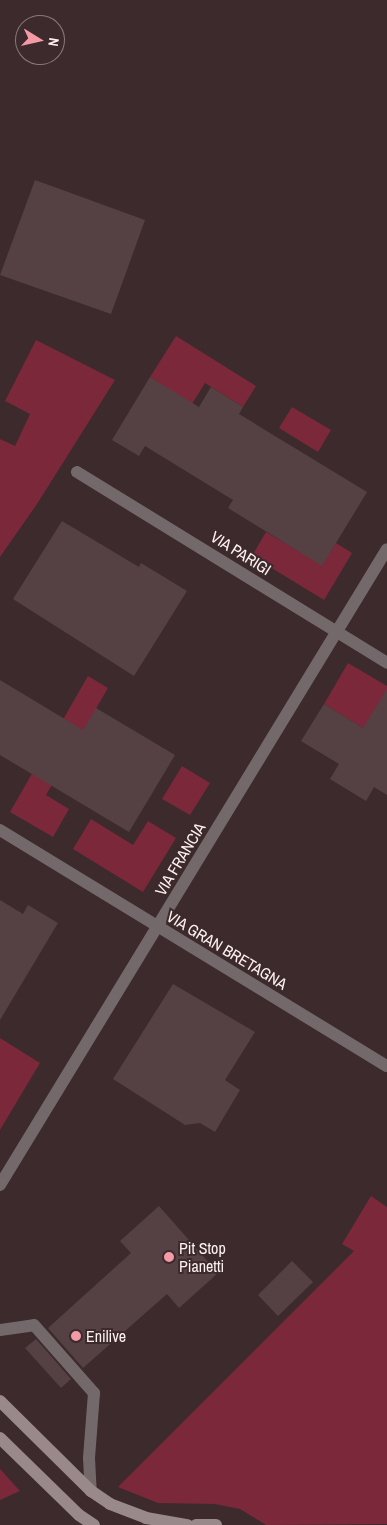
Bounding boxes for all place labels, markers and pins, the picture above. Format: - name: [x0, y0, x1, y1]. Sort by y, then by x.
- place label: Pit Stop Pianetti: [179, 1238, 226, 1276]
- marker: Pit Stop Pianetti: [163, 1251, 175, 1263]
- place label: Enilive: [86, 1326, 126, 1346]
- marker: Enilive: [70, 1330, 82, 1342]

